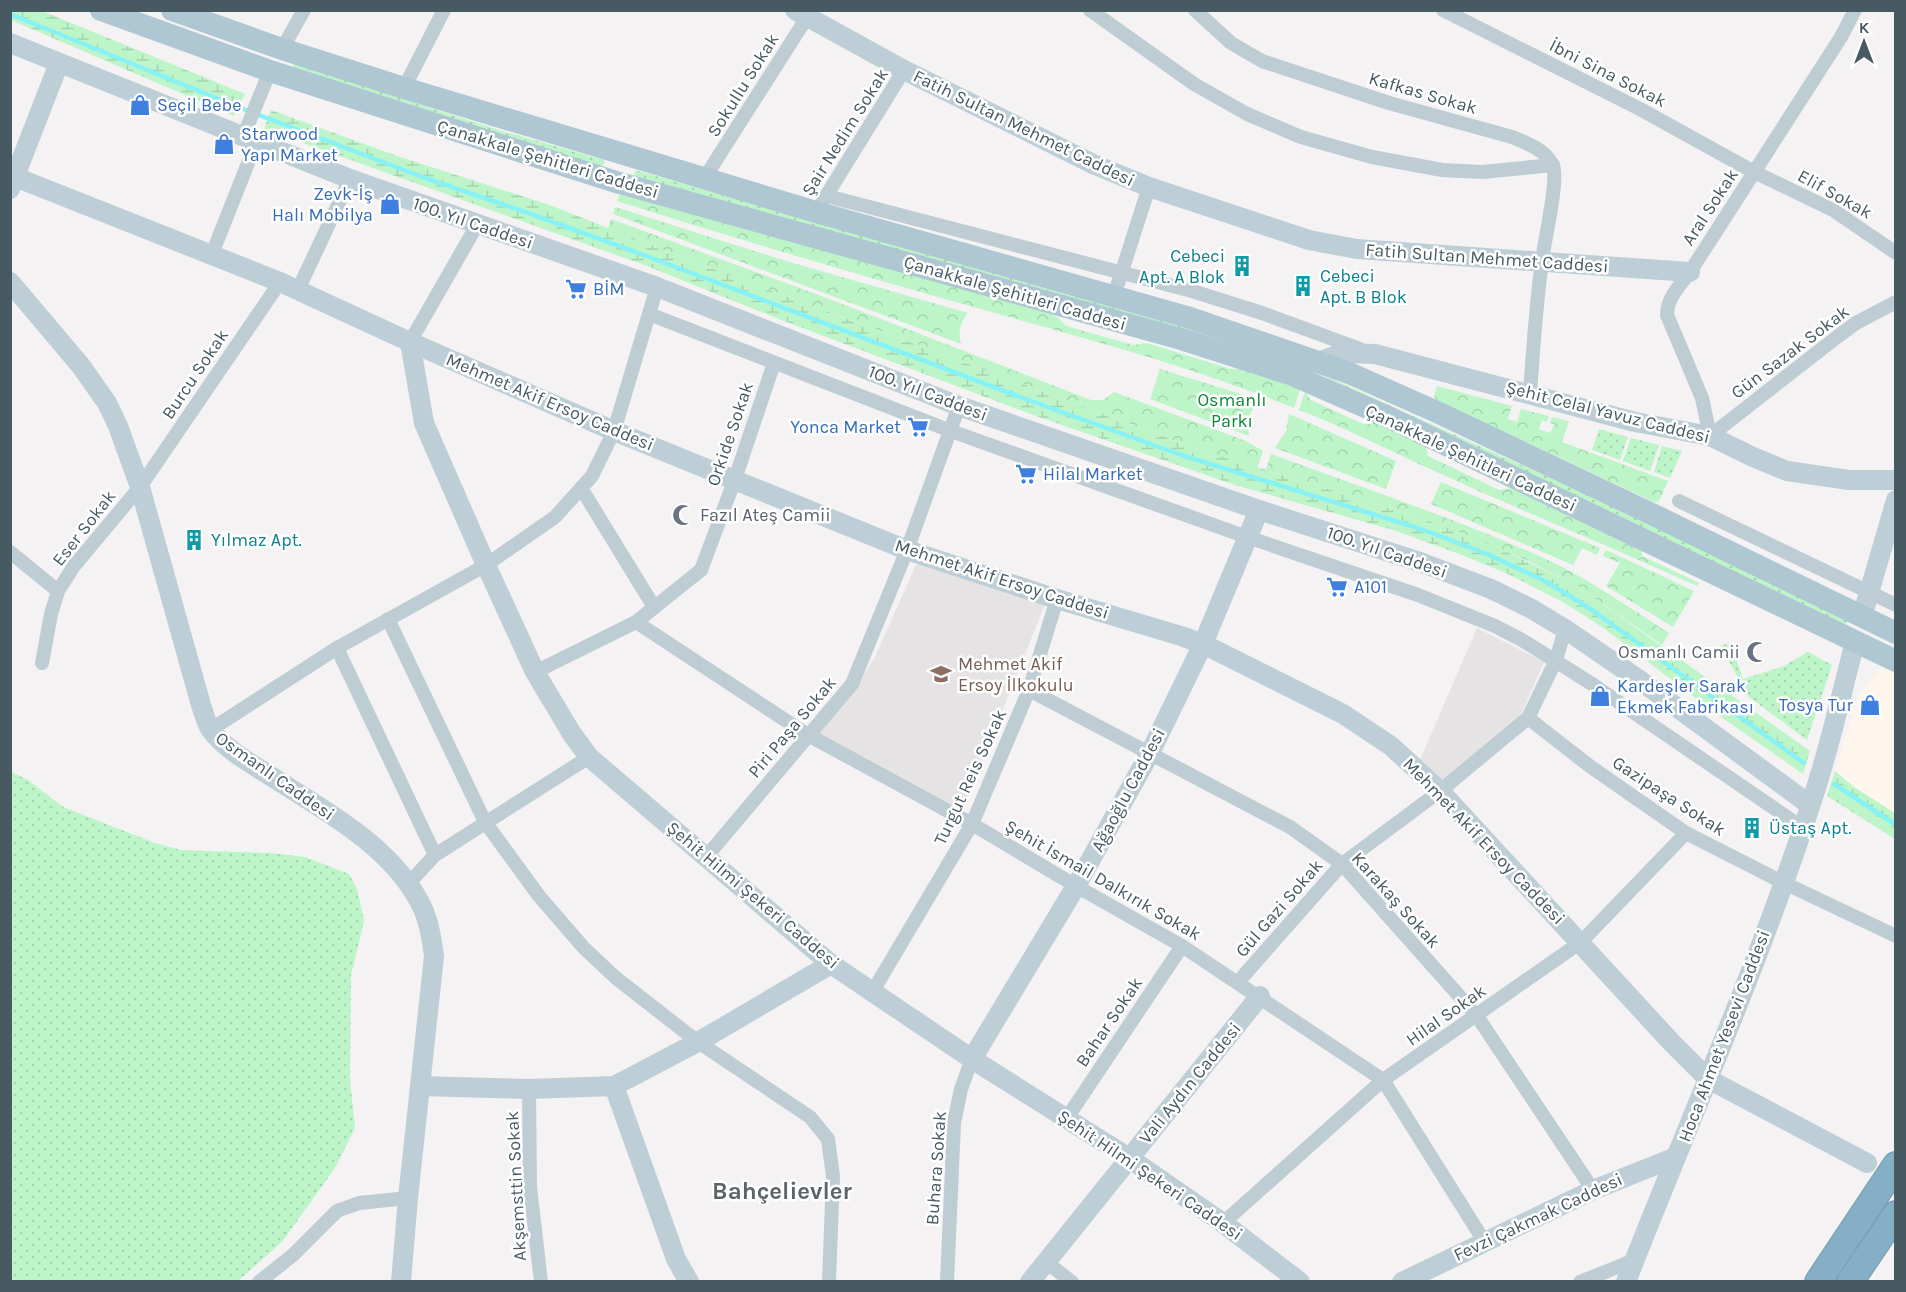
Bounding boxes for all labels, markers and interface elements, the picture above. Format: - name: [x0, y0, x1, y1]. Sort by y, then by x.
- north arrow: [1834, 12, 1894, 72]
- text: K: [1859, 18, 1870, 37]
- street label: Sokullu Sokak: [702, 29, 784, 141]
- street label: İbni Sina Sokak: [1546, 34, 1670, 112]
- street label: Şair Nedim Sokak: [797, 64, 893, 200]
- street label: Fatih Sultan Mehmet Caddesi: [910, 65, 1138, 191]
- street label: Kafkas Sokak: [1366, 67, 1480, 119]
- shop icon: Seçil Bebe: [128, 93, 152, 117]
- place label: Seçil Bebe: [157, 94, 241, 116]
- street label: Çanakkale Şehitleri Caddesi: [435, 115, 661, 203]
- place label: Starwood Yapı Market: [241, 123, 338, 166]
- shop icon: Starwood Yapı Market: [212, 132, 236, 156]
- street label: Aral Sokak: [1677, 165, 1743, 249]
- street label: Elif Sokak: [1794, 165, 1876, 223]
- place label: Zevk-İş Halı Mobilya: [272, 183, 373, 226]
- shop icon: Zevk-İş Halı Mobilya: [378, 192, 402, 216]
- street label: 100. Yıl Caddesi: [410, 192, 536, 254]
- street label: Fatih Sultan Mehmet Caddesi: [1365, 239, 1609, 277]
- place label: Cebeci Apt. A Blok: [1139, 245, 1225, 288]
- street label: Çanakkale Şehitleri Caddesi: [901, 251, 1129, 335]
- building icon: Cebeci Apt. A Blok: [1230, 254, 1254, 278]
- place label: Cebeci Apt. B Blok: [1320, 265, 1407, 308]
- building icon: Cebeci Apt. B Blok: [1291, 274, 1315, 298]
- supermarket icon: BİM: [564, 277, 588, 301]
- place label: BİM: [593, 278, 624, 300]
- street label: Gün Sazak Sokak: [1727, 300, 1853, 404]
- street label: Burcu Sokak: [157, 325, 233, 423]
- street label: Mehmet Akif Ersoy Caddesi: [443, 348, 657, 456]
- street label: 100. Yıl Caddesi: [865, 360, 991, 426]
- street label: Şehit Celal Yavuz Caddesi: [1504, 376, 1712, 448]
- street label: Orkide Sokak: [702, 379, 758, 489]
- park label: Osmanlı Parkı: [1197, 389, 1267, 432]
- street label: Çanakkale Şehitleri Caddesi: [1362, 399, 1580, 517]
- supermarket icon: Yonca Market: [906, 415, 930, 439]
- place label: Yonca Market: [790, 416, 901, 438]
- supermarket icon: Hilal Market: [1014, 462, 1038, 486]
- place label: Hilal Market: [1043, 463, 1143, 485]
- street label: Eser Sokak: [47, 486, 121, 570]
- mosque icon: Fazıl Ateş Camii: [671, 503, 695, 527]
- place label: Fazıl Ateş Camii: [700, 504, 831, 526]
- street label: 100. Yıl Caddesi: [1324, 521, 1450, 583]
- building icon: Yılmaz Apt.: [182, 528, 206, 552]
- place label: Yılmaz Apt.: [211, 529, 302, 551]
- street label: Mehmet Akif Ersoy Caddesi: [892, 534, 1112, 624]
- supermarket icon: A101: [1325, 575, 1349, 599]
- place label: A101: [1354, 576, 1387, 598]
- mosque icon: Osmanlı Camii: [1745, 640, 1769, 664]
- place label: Osmanlı Camii: [1618, 641, 1740, 663]
- place label: Mehmet Akif Ersoy İlkokulu: [958, 653, 1074, 696]
- school or university icon: Mehmet Akif Ersoy İlkokulu: [929, 662, 953, 686]
- street label: Piri Paşa Sokak: [743, 672, 841, 782]
- place label: Kardeşler Sarak Ekmek Fabrikası: [1617, 675, 1754, 718]
- shop icon: Kardeşler Sarak Ekmek Fabrikası: [1588, 684, 1612, 708]
- shop icon: Tosya Tur: [1858, 693, 1882, 717]
- place label: Tosya Tur: [1779, 694, 1853, 716]
- street label: Turgut Reis Sokak: [929, 706, 1011, 848]
- street label: Ağaoğlu Caddesi: [1086, 724, 1170, 856]
- street label: Osmanlı Caddesi: [211, 727, 339, 825]
- street label: Gazipaşa Sokak: [1608, 751, 1730, 841]
- street label: Mehmet Akif Ersoy Caddesi: [1398, 753, 1570, 929]
- street label: Şehit İsmail Dalkırık Sokak: [1001, 815, 1205, 945]
- street label: Şehit Hilmi Şekeri Caddesi: [662, 816, 844, 974]
- building icon: Üstaş Apt.: [1740, 816, 1764, 840]
- place label: Üstaş Apt.: [1769, 817, 1851, 839]
- street label: Karakaş Sokak: [1347, 847, 1445, 953]
- street label: Gül Gazi Sokak: [1231, 855, 1327, 961]
- street label: Hoca Ahmet Yesevi Caddesi: [1673, 927, 1775, 1145]
- street label: Bahar Sokak: [1071, 973, 1147, 1071]
- street label: Hilal Sokak: [1402, 979, 1490, 1051]
- street label: Vali Aydın Caddesi: [1134, 1018, 1246, 1148]
- street label: Şehit Hilmi Şekeri Caddesi: [1053, 1105, 1247, 1245]
- street label: Akşemsttin Sokak: [501, 1110, 531, 1262]
- street label: Buhara Sokak: [921, 1110, 951, 1226]
- street label: Fevzi Çakmak Caddesi: [1450, 1168, 1626, 1266]
- district label: Bahçelievler: [712, 1177, 852, 1205]

